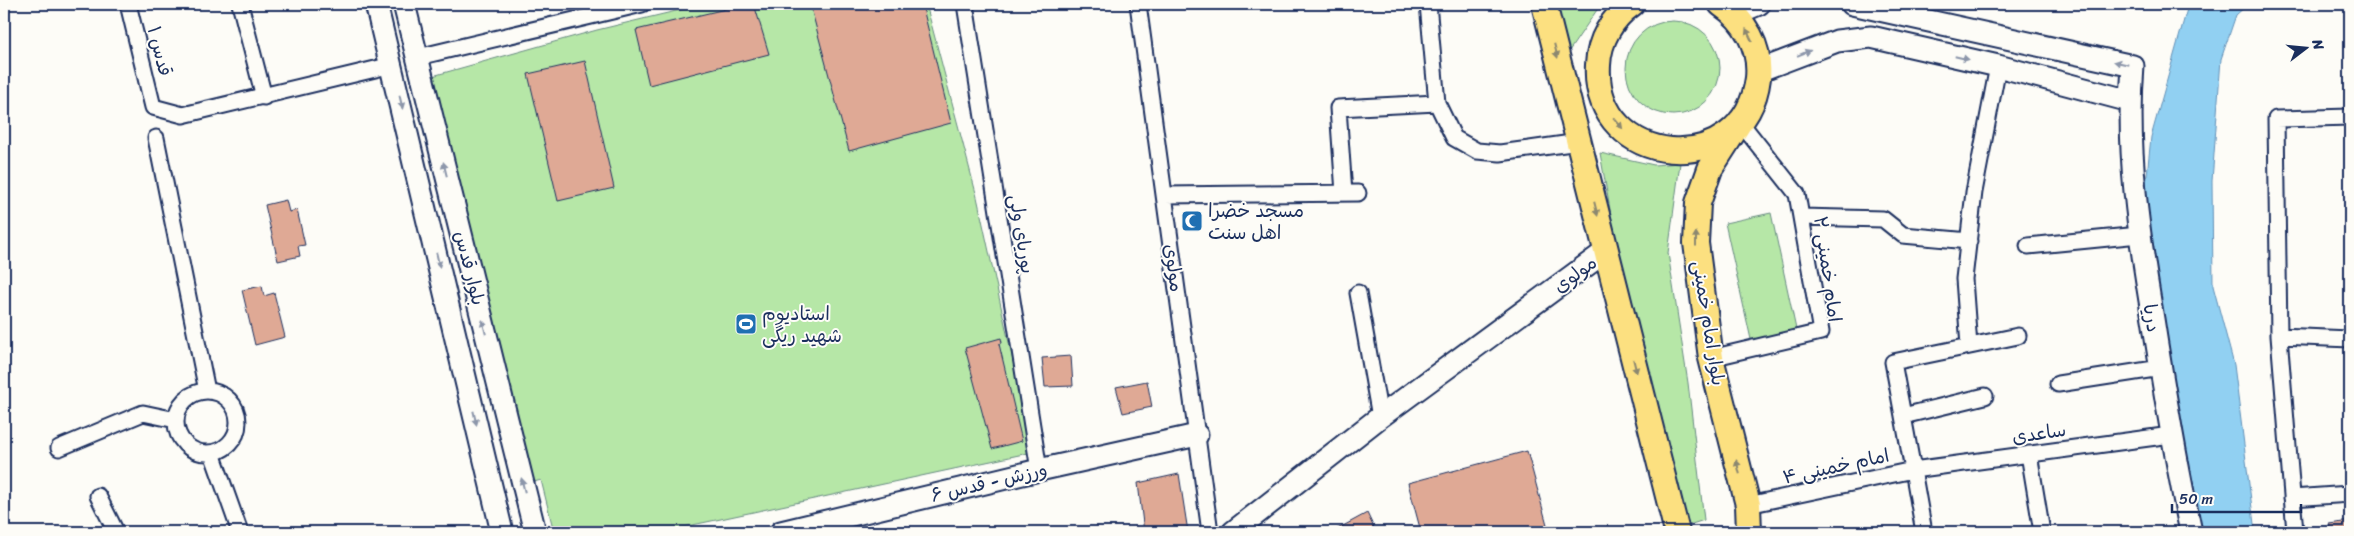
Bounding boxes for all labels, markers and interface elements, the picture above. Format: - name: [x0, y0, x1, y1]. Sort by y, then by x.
- street label: قدس ۱: [138, 22, 182, 80]
- north arrow: [2282, 22, 2332, 72]
- one-way arrow: [1745, 28, 1753, 42]
- text: N: [2304, 35, 2331, 53]
- one-way arrow: [1553, 44, 1561, 59]
- one-way arrow: [1797, 49, 1812, 57]
- one-way arrow: [1954, 54, 1969, 62]
- one-way arrow: [2113, 59, 2128, 67]
- one-way arrow: [397, 95, 405, 110]
- one-way arrow: [1612, 117, 1623, 130]
- one-way arrow: [441, 162, 449, 177]
- street label: پوریای ولی: [999, 192, 1045, 276]
- place label: مسجد خضرا اهل سنت: [1208, 194, 1304, 249]
- one-way arrow: [1592, 201, 1600, 216]
- mosque icon: مسجد خضرا اهل سنت: [1180, 209, 1204, 233]
- street label: امام خمینی ۲: [1804, 214, 1852, 324]
- street label: بلوار قدس: [445, 227, 495, 309]
- one-way arrow: [1692, 231, 1700, 247]
- street label: مولوی: [1154, 242, 1194, 294]
- street label: مولوی: [1546, 246, 1604, 302]
- one-way arrow: [434, 253, 442, 268]
- street label: بلوار امام خمینی: [1683, 258, 1735, 388]
- place label: استادیوم شهید ریگی: [762, 297, 842, 352]
- street label: دریا: [2133, 301, 2171, 335]
- sports icon: استادیوم شهید ریگی: [734, 312, 758, 336]
- one-way arrow: [480, 320, 488, 335]
- one-way arrow: [1631, 359, 1639, 374]
- one-way arrow: [471, 411, 479, 426]
- street label: ساعدی: [2010, 413, 2068, 453]
- street label: امام خمینی ۴: [1780, 439, 1892, 493]
- street label: ورزش - قدس ۶: [927, 453, 1051, 511]
- one-way arrow: [1734, 460, 1742, 475]
- one-way arrow: [519, 477, 527, 492]
- scale bar: [2172, 481, 2300, 513]
- text: 50 m: [2179, 486, 2214, 512]

